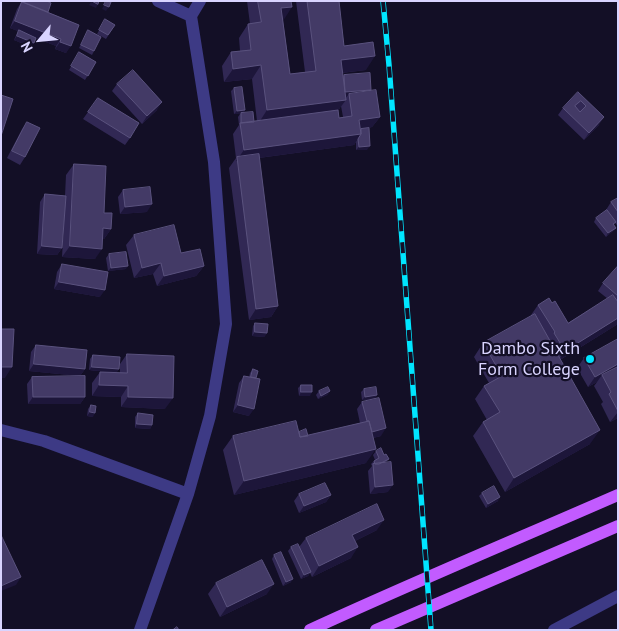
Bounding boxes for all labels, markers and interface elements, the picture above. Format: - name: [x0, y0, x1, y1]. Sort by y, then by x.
- north arrow: [15, 15, 65, 65]
- text: N: [17, 39, 37, 55]
- place label: Dambo Sixth Form College: [478, 338, 580, 380]
- marker: Dambo Sixth Form College: [584, 353, 596, 365]

